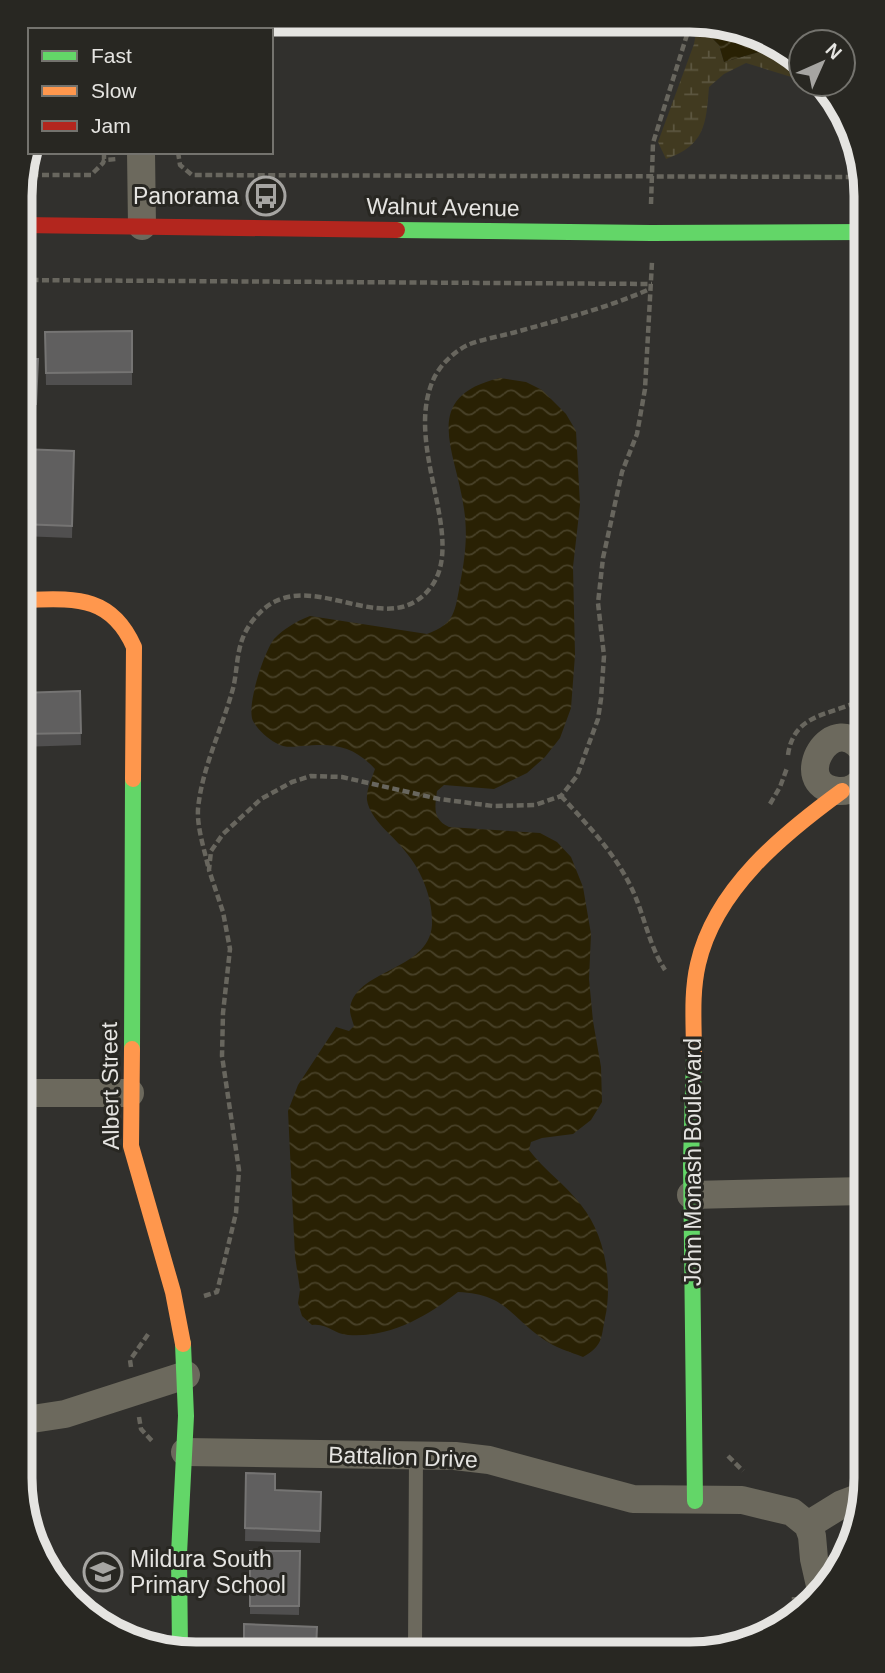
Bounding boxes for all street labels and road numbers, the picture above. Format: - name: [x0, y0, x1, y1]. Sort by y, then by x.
- street label: Walnut Avenue: [366, 193, 520, 221]
- street label: Albert Street: [96, 1021, 124, 1150]
- street label: John Monash Boulevard: [680, 1038, 706, 1286]
- street label: Battalion Drive: [328, 1441, 478, 1473]

